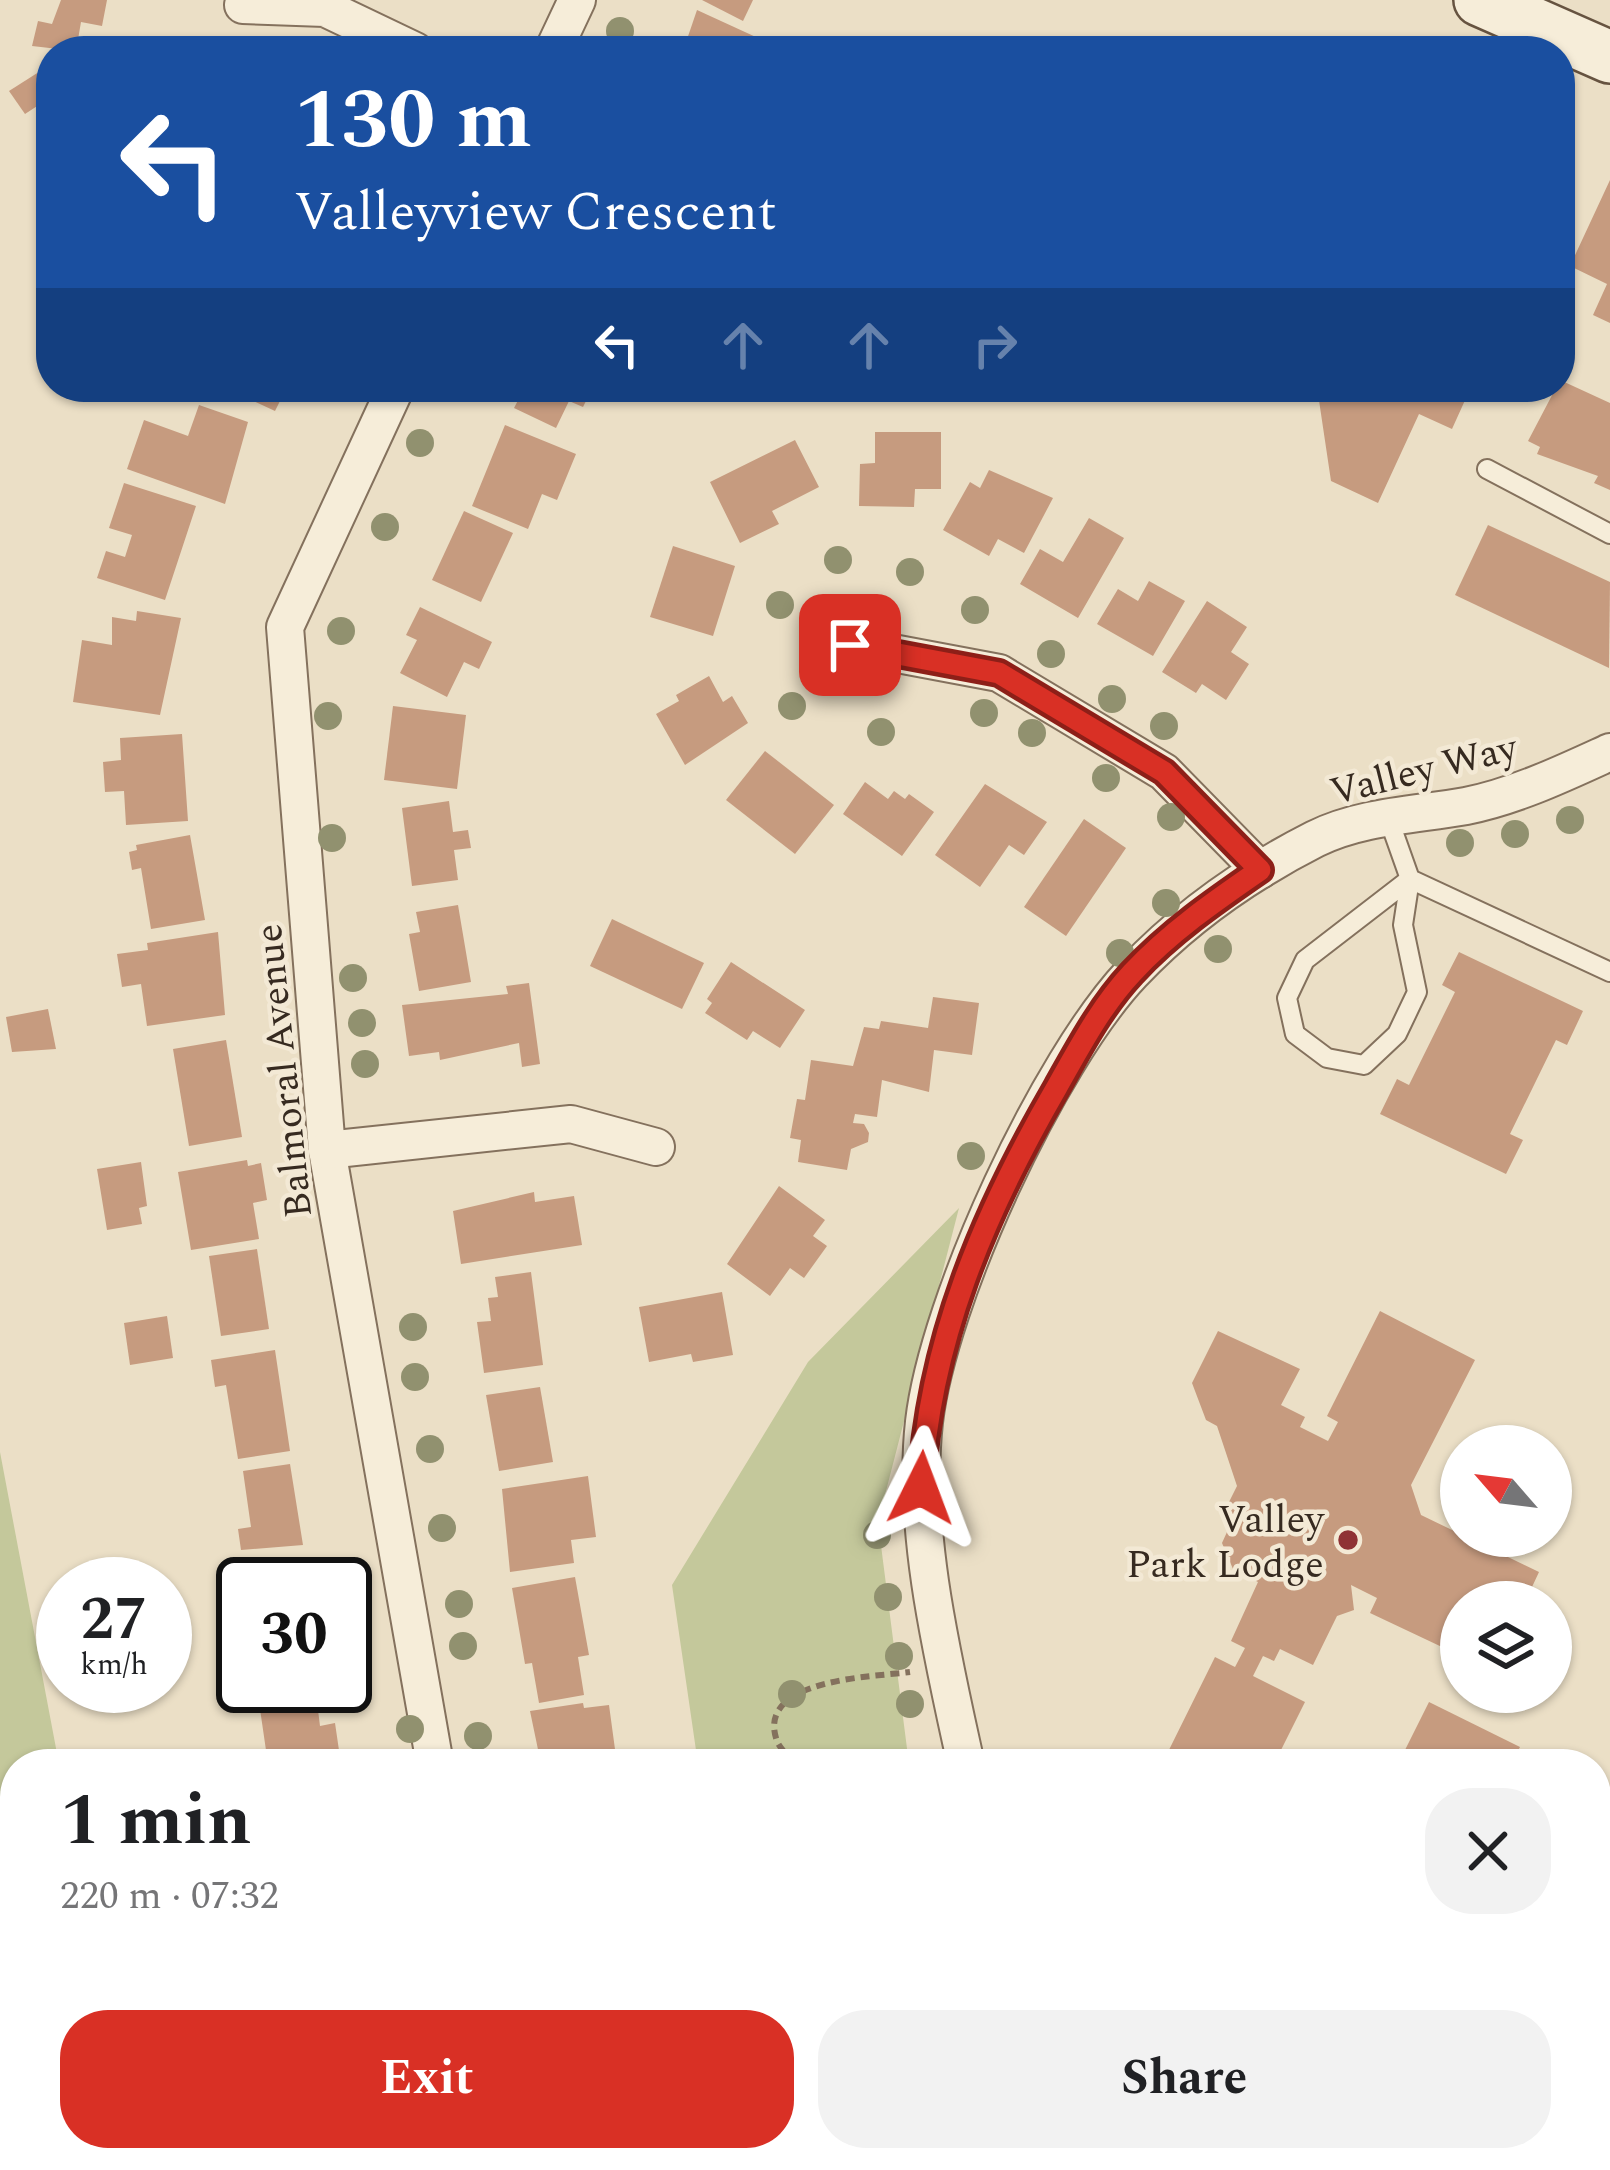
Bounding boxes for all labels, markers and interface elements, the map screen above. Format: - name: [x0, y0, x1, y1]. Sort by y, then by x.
- text: 130 m: [294, 57, 532, 185]
- icon: left: [96, 84, 252, 240]
- text: Valleyview Crescent: [294, 172, 777, 254]
- icon: left: [584, 312, 650, 378]
- icon: ahead: [710, 312, 776, 378]
- icon: ahead: [836, 312, 902, 378]
- icon: right: [962, 312, 1028, 378]
- pin: [799, 594, 901, 696]
- icon: arrive: [817, 612, 883, 678]
- street label: Valley Way: [1324, 718, 1525, 822]
- street label: Balmoral Avenue: [240, 921, 329, 1221]
- position arrow: [858, 1425, 984, 1551]
- north arrow: [1440, 1425, 1572, 1557]
- map controls: [1440, 1425, 1572, 1713]
- place label: Valley Park Lodge: [1126, 1491, 1325, 1595]
- marker: Valley Park Lodge: [1335, 1527, 1361, 1553]
- speed limit sign: 30: [216, 1557, 372, 1713]
- text: 27: [80, 1574, 148, 1666]
- button: layers: [1440, 1581, 1572, 1713]
- text: km/h: [80, 1642, 148, 1688]
- text: 1 min: [60, 1767, 252, 1876]
- button: close: [1425, 1788, 1551, 1914]
- text: 220 m · 07:32: [60, 1867, 279, 1926]
- button: Exit: [60, 2010, 794, 2148]
- button: Share: [818, 2010, 1551, 2148]

